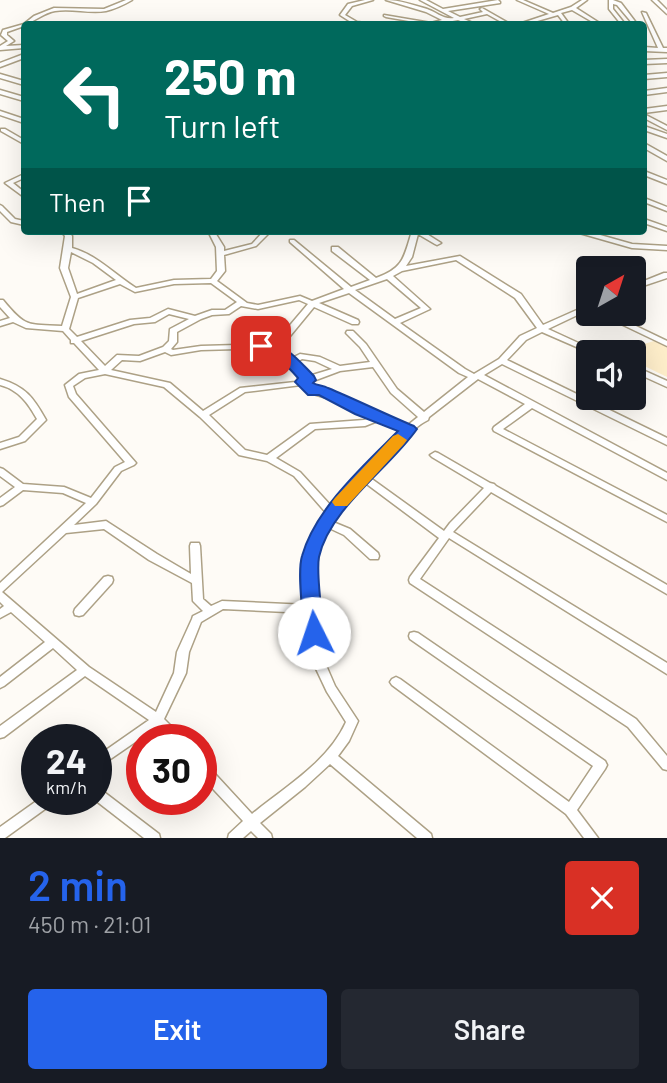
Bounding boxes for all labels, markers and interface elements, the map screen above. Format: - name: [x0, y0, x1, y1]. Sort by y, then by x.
- text: 250 m: [164, 46, 297, 105]
- icon: left: [49, 49, 140, 140]
- text: Turn left: [164, 106, 281, 144]
- icon: arrive: [120, 182, 158, 220]
- text: Then: [49, 186, 106, 217]
- north arrow: [576, 256, 646, 326]
- map controls: [576, 256, 646, 410]
- pin: [231, 316, 291, 376]
- icon: arrive: [242, 327, 280, 365]
- button: sound: [576, 340, 646, 410]
- position arrow: [277, 596, 351, 670]
- speed limit sign: 30: [126, 724, 217, 815]
- text: 24: [46, 739, 87, 781]
- text: km/h: [46, 776, 87, 798]
- text: 2 min: [28, 859, 128, 909]
- button: close: [565, 861, 639, 935]
- text: 450 m · 21:01: [28, 910, 151, 938]
- button: Exit: [28, 989, 327, 1069]
- button: Share: [341, 989, 639, 1069]

